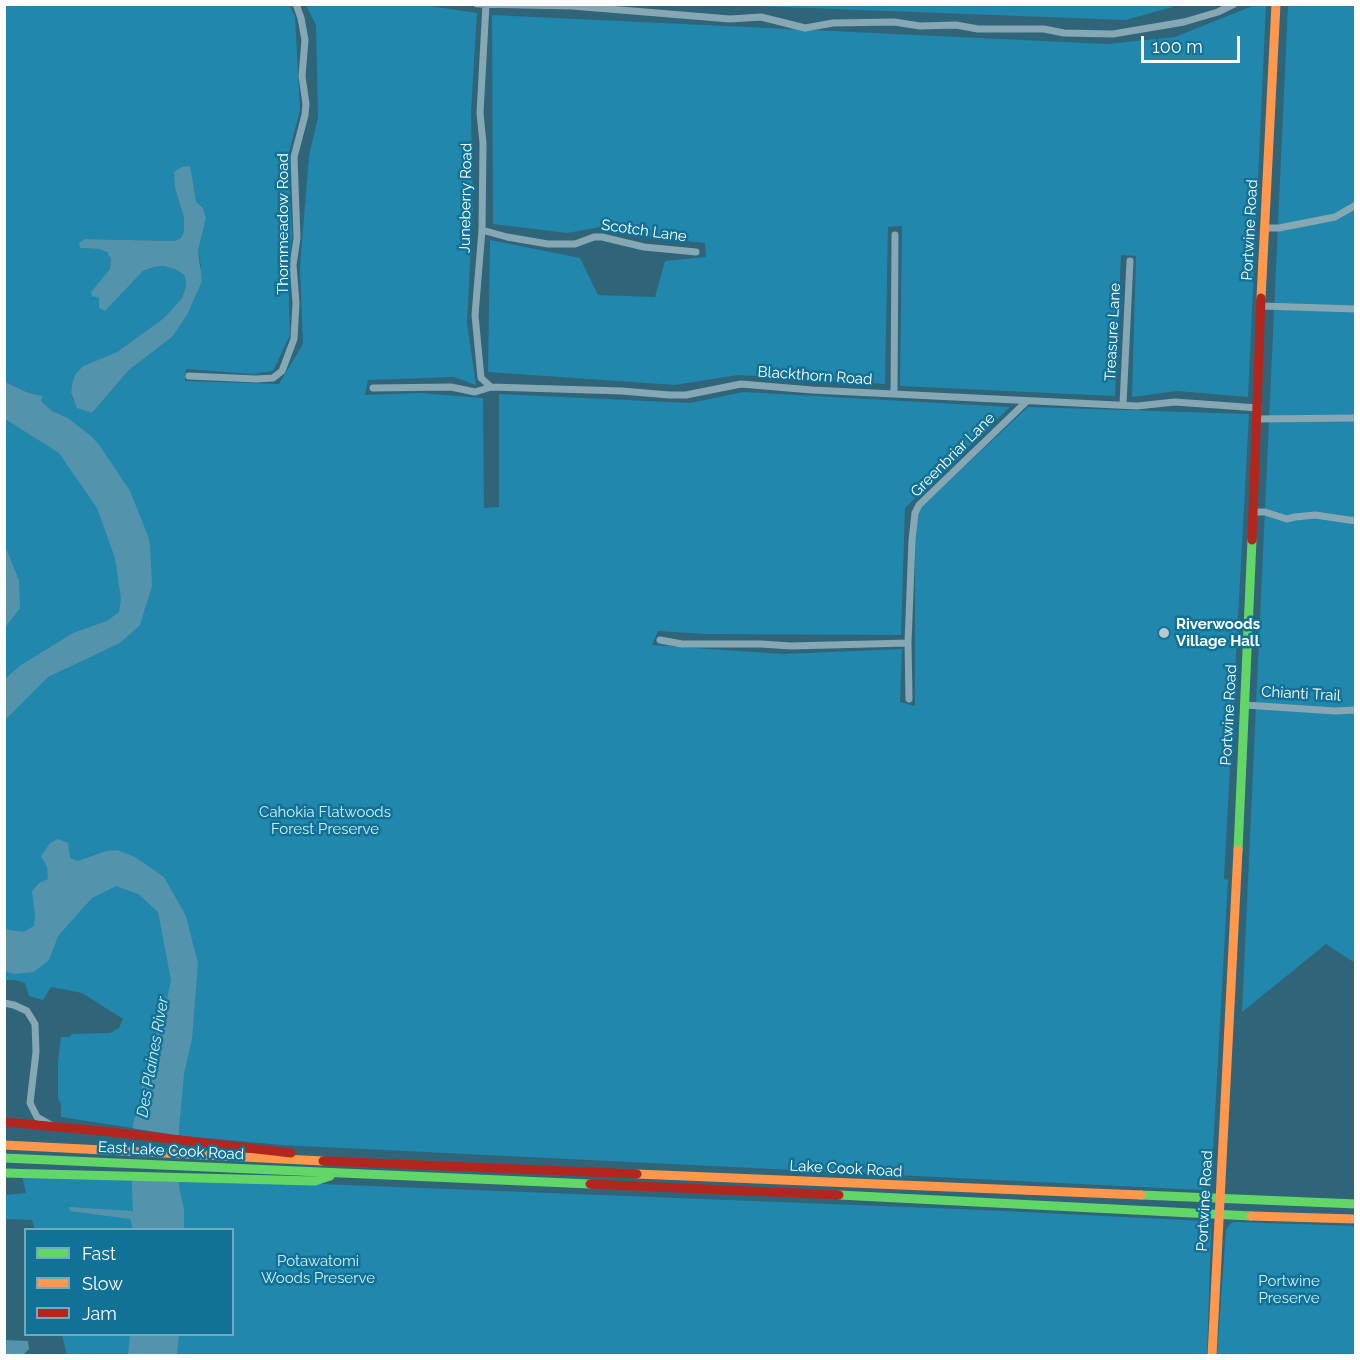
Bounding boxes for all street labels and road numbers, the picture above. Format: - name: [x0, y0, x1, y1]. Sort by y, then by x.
- street label: Juneberry Road: [456, 143, 476, 253]
- street label: Thornmeadow Road: [274, 153, 292, 295]
- street label: Portwine Road: [1238, 179, 1262, 281]
- street label: Scotch Lane: [600, 216, 688, 246]
- street label: Treasure Lane: [1101, 283, 1125, 381]
- street label: Blackthorn Road: [757, 363, 873, 389]
- street label: Greenbriar Lane: [907, 409, 999, 501]
- street label: Portwine Road: [1217, 664, 1241, 766]
- street label: Chianti Trail: [1261, 683, 1341, 705]
- street label: East Lake Cook Road: [97, 1138, 245, 1164]
- street label: Portwine Road: [1193, 1150, 1217, 1252]
- street label: Lake Cook Road: [789, 1157, 903, 1181]

